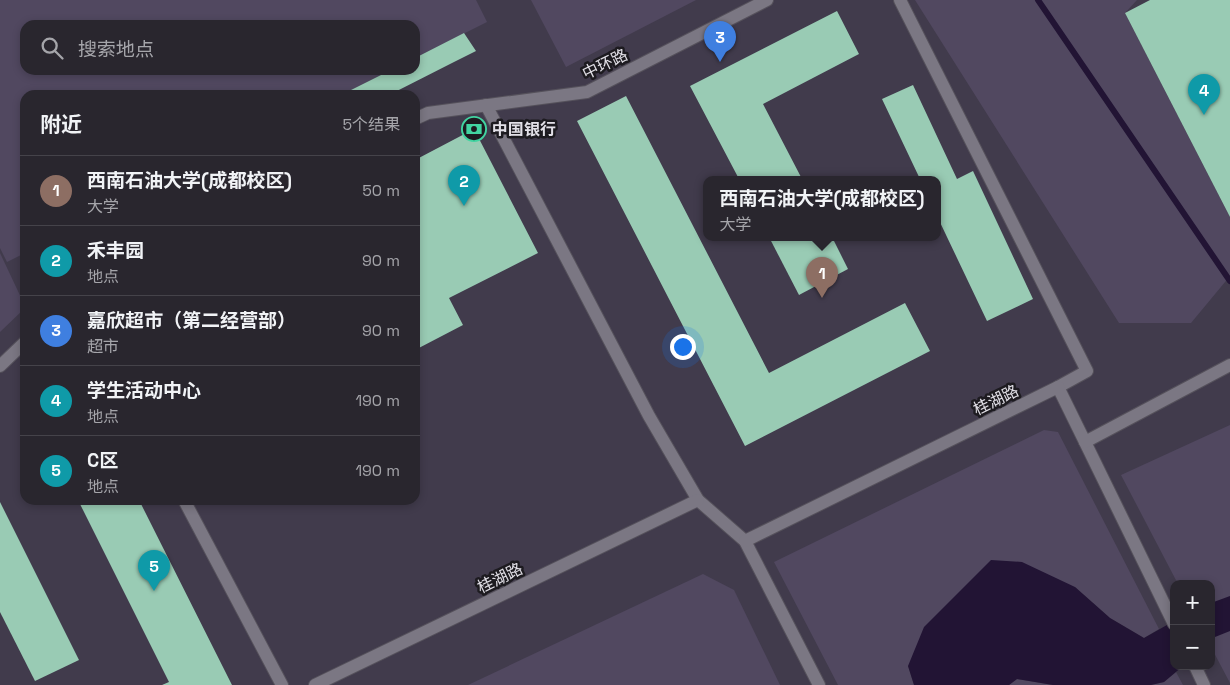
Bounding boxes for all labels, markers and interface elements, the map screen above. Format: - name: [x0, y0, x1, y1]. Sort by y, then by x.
- search box: [20, 20, 420, 75]
- pin: 3: [704, 21, 736, 62]
- icon: search: [38, 34, 66, 62]
- text: 搜索地点: [78, 37, 154, 62]
- street label: 中环路: [579, 44, 631, 84]
- pin: 4: [1188, 74, 1220, 115]
- text: 附近: [40, 111, 82, 138]
- text: 5个结果: [342, 114, 400, 135]
- bank icon: 中国银行: [461, 116, 487, 142]
- place label: 中国银行: [492, 119, 556, 140]
- pin: 2: [448, 165, 480, 206]
- text: 西南石油大学(成都校区): [87, 168, 292, 193]
- popup: [703, 176, 941, 241]
- text: 1: [52, 180, 60, 201]
- text: 50 m: [362, 180, 400, 201]
- text: 西南石油大学(成都校区): [720, 186, 924, 211]
- text: 大学: [87, 196, 119, 217]
- text: 大学: [720, 214, 752, 235]
- text: 禾丰园: [87, 238, 144, 263]
- text: 2: [51, 250, 61, 271]
- text: 90 m: [362, 250, 400, 271]
- pin: 1: [806, 257, 838, 298]
- text: 地点: [87, 266, 119, 287]
- text: 嘉欣超市（第二经营部）: [87, 308, 296, 333]
- text: 3: [51, 320, 61, 341]
- text: 90 m: [362, 320, 400, 341]
- your location: [670, 334, 696, 360]
- text: 超市: [87, 336, 119, 357]
- text: 学生活动中心: [87, 378, 201, 403]
- street label: 桂湖路: [970, 380, 1022, 420]
- text: 4: [51, 390, 61, 411]
- text: 190 m: [355, 390, 400, 411]
- text: 地点: [87, 406, 119, 427]
- text: C区: [87, 448, 118, 473]
- text: 5: [51, 460, 61, 481]
- text: 190 m: [355, 460, 400, 481]
- text: 地点: [87, 476, 119, 497]
- pin: 5: [138, 550, 170, 591]
- street label: 桂湖路: [474, 558, 526, 598]
- map controls: [1170, 580, 1215, 670]
- button: +: [1170, 580, 1215, 625]
- button: −: [1170, 625, 1215, 670]

